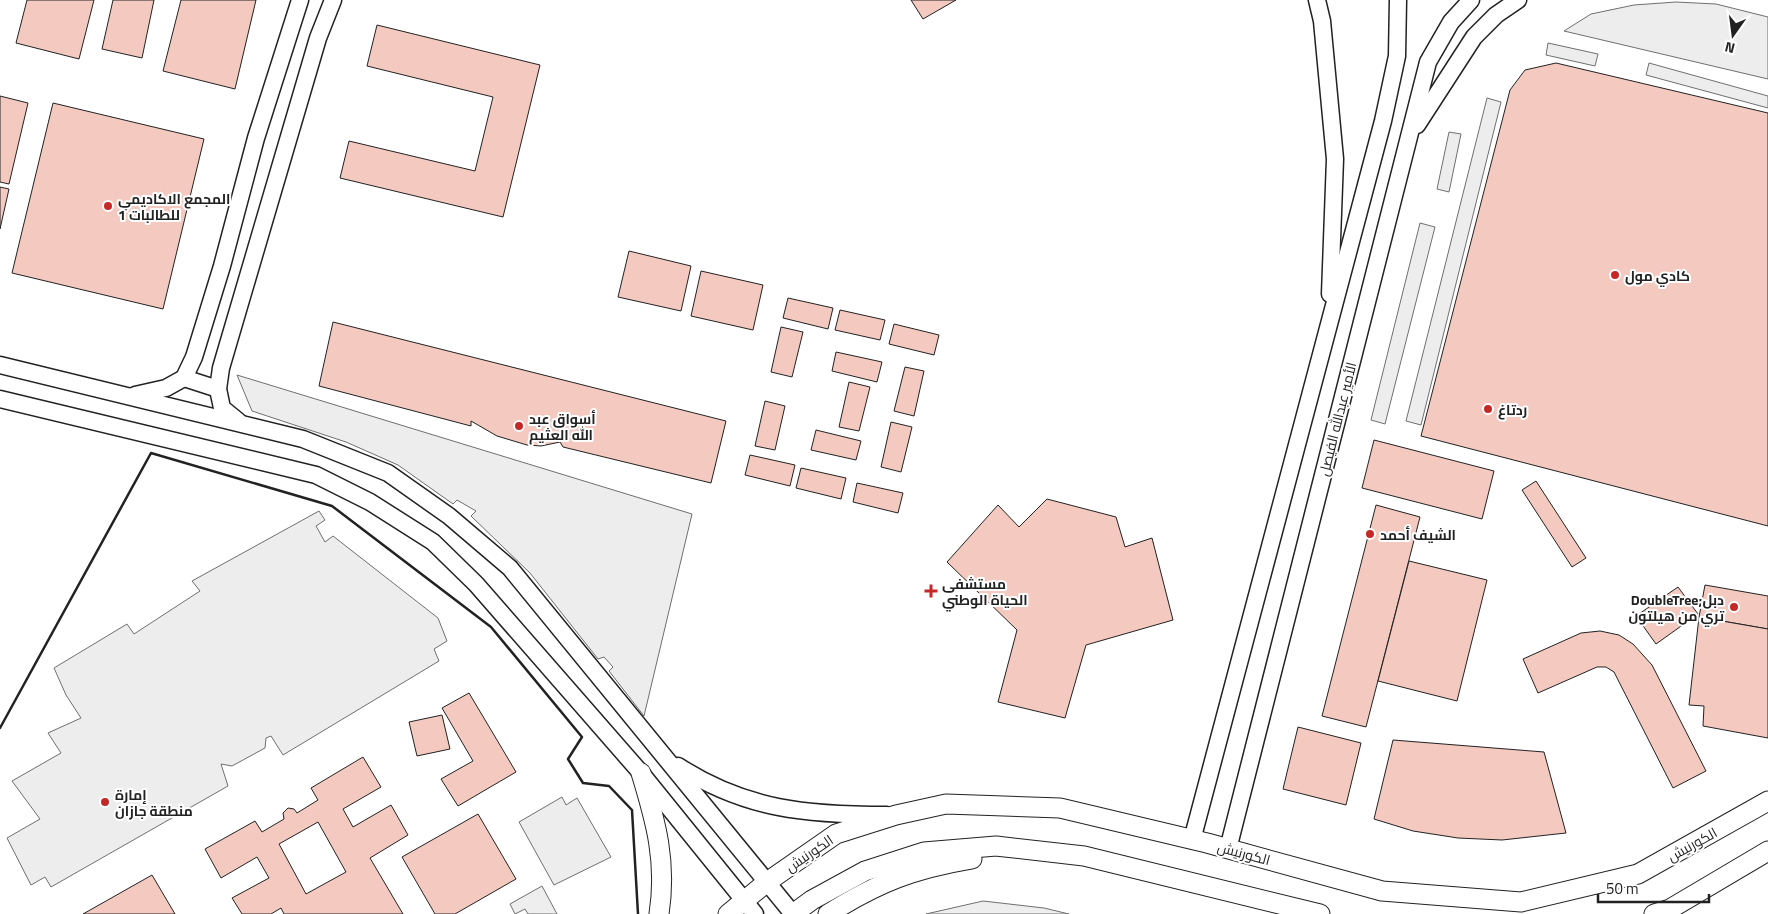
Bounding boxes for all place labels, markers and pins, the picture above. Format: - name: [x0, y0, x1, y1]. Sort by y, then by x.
- place label: المجمع الاكاديمي 1 للطالبات: [118, 188, 230, 225]
- marker: المجمع الاكاديمي 1 للطالبات: [102, 200, 114, 212]
- place label: كادي مول: [1625, 265, 1690, 287]
- marker: كادي مول: [1609, 269, 1621, 281]
- place label: ردتاغ: [1498, 399, 1527, 420]
- marker: ردتاغ: [1482, 403, 1494, 415]
- place label: أسواق عبد الله العثيم: [529, 408, 596, 445]
- marker: أسواق عبد الله العثيم: [513, 420, 525, 432]
- place label: الشيف أحمد: [1380, 524, 1456, 545]
- marker: الشيف أحمد: [1364, 528, 1376, 540]
- place label: مستشفى الحياة الوطني: [942, 573, 1028, 612]
- marker: مستشفى الحياة الوطني: [924, 584, 938, 598]
- place label: DoubleTree;دبل تري من هيلتون: [1629, 589, 1725, 627]
- marker: DoubleTree;دبل تري من هيلتون: [1728, 601, 1740, 613]
- place label: إمارة منطقة جازان: [115, 784, 193, 821]
- marker: إمارة منطقة جازان: [99, 796, 111, 808]

